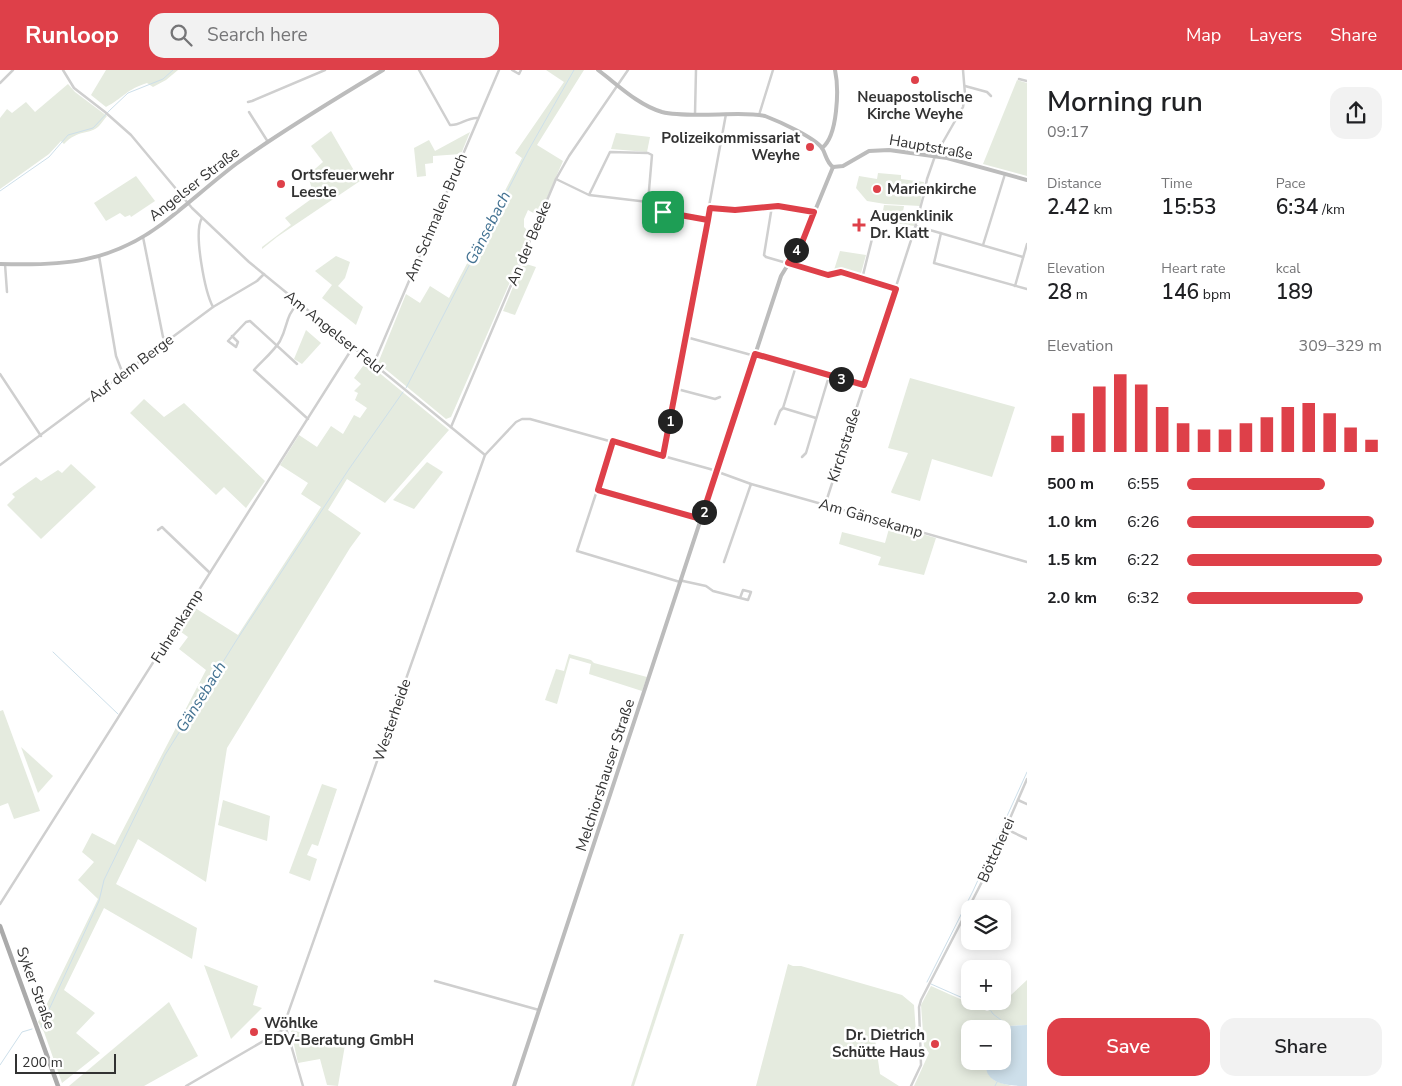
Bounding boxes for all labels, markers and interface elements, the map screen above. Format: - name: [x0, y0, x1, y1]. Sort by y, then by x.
- search box: [149, 13, 499, 58]
- text: Runloop: [25, 19, 119, 51]
- icon: search: [167, 21, 195, 49]
- text: Search here: [207, 22, 308, 48]
- text: Map: [1186, 23, 1221, 47]
- text: Layers: [1249, 23, 1302, 47]
- text: Share: [1330, 23, 1377, 47]
- marker: Neuapostolische Kirche Weyhe: [909, 74, 921, 86]
- text: Morning run: [1047, 83, 1203, 121]
- place label: Neuapostolische Kirche Weyhe: [857, 87, 973, 124]
- button: share: [1330, 87, 1382, 139]
- text: 09:17: [1047, 121, 1089, 143]
- place label: Polizeikommissariat Weyhe: [661, 128, 800, 165]
- street label: Hauptstraße: [888, 130, 974, 164]
- marker: Polizeikommissariat Weyhe: [804, 141, 816, 153]
- street label: Angelser Straße: [145, 142, 243, 226]
- street label: Am Schmalen Bruch: [400, 150, 472, 284]
- place label: Ortsfeuerwehr Leeste: [291, 165, 394, 202]
- text: Distance: [1047, 174, 1101, 193]
- text: Time: [1161, 174, 1192, 193]
- text: Pace: [1276, 174, 1305, 193]
- marker: Ortsfeuerwehr Leeste: [275, 178, 287, 190]
- place label: Marienkirche: [887, 179, 976, 199]
- marker: Marienkirche: [871, 183, 883, 195]
- water label: Gänsebach: [460, 187, 516, 269]
- pin: [642, 191, 684, 233]
- text: 2.42: [1047, 193, 1090, 221]
- text: 15:53: [1161, 193, 1217, 221]
- text: 6:34: [1276, 193, 1318, 221]
- street label: An der Beeke: [502, 197, 556, 289]
- icon: arrive: [649, 198, 677, 226]
- text: km: [1090, 200, 1112, 219]
- text: /km: [1318, 200, 1345, 219]
- place label: Augenklinik Dr. Klatt: [870, 206, 954, 243]
- marker: Augenklinik Dr. Klatt: [852, 218, 866, 232]
- pin: 4: [784, 238, 808, 262]
- text: 4: [792, 241, 801, 260]
- text: Elevation: [1047, 259, 1105, 278]
- text: Heart rate: [1161, 259, 1225, 278]
- text: kcal: [1276, 259, 1300, 278]
- text: 28: [1047, 278, 1072, 306]
- text: 146: [1161, 278, 1199, 306]
- text: 189: [1276, 278, 1313, 306]
- text: m: [1072, 285, 1088, 304]
- text: bpm: [1199, 285, 1231, 304]
- street label: Am Angelser Feld: [280, 286, 388, 378]
- street label: Auf dem Berge: [84, 329, 178, 407]
- text: Elevation: [1047, 335, 1113, 357]
- text: 309–329 m: [1299, 335, 1382, 357]
- pin: 3: [828, 366, 854, 392]
- text: 3: [837, 370, 846, 389]
- street label: Kirchstraße: [823, 406, 865, 484]
- pin: 1: [658, 408, 682, 434]
- text: 1: [666, 412, 675, 431]
- text: 500 m: [1047, 473, 1094, 495]
- text: 6:55: [1127, 473, 1159, 495]
- street label: Am Gänsekamp: [817, 494, 925, 542]
- pin: 2: [692, 500, 716, 524]
- text: 2: [700, 503, 709, 522]
- text: 1.0 km: [1047, 511, 1097, 533]
- text: 6:26: [1127, 511, 1159, 533]
- text: 1.5 km: [1047, 549, 1097, 571]
- text: 6:22: [1127, 549, 1159, 571]
- street label: Fuhrenkamp: [146, 585, 208, 667]
- text: 2.0 km: [1047, 587, 1097, 609]
- text: 6:32: [1127, 587, 1159, 609]
- water label: Gänsebach: [171, 657, 231, 737]
- street label: Westerheide: [369, 676, 415, 764]
- street label: Melchiorshauser Straße: [571, 696, 639, 854]
- street label: Böttcherei: [973, 815, 1019, 885]
- map controls: [961, 900, 1011, 1070]
- button: layers: [961, 900, 1011, 950]
- street label: Syker Straße: [12, 944, 60, 1032]
- button: +: [961, 960, 1011, 1010]
- place label: Wöhlke EDV-Beratung GmbH: [264, 1013, 414, 1050]
- button: Save: [1047, 1018, 1210, 1076]
- button: Share: [1220, 1018, 1382, 1076]
- button: −: [961, 1020, 1011, 1070]
- place label: Dr. Dietrich Schütte Haus: [832, 1025, 925, 1062]
- marker: Wöhlke EDV-Beratung GmbH: [248, 1026, 260, 1038]
- marker: Dr. Dietrich Schütte Haus: [929, 1038, 941, 1050]
- scale bar: [15, 1051, 116, 1074]
- text: 200 m: [22, 1053, 63, 1072]

